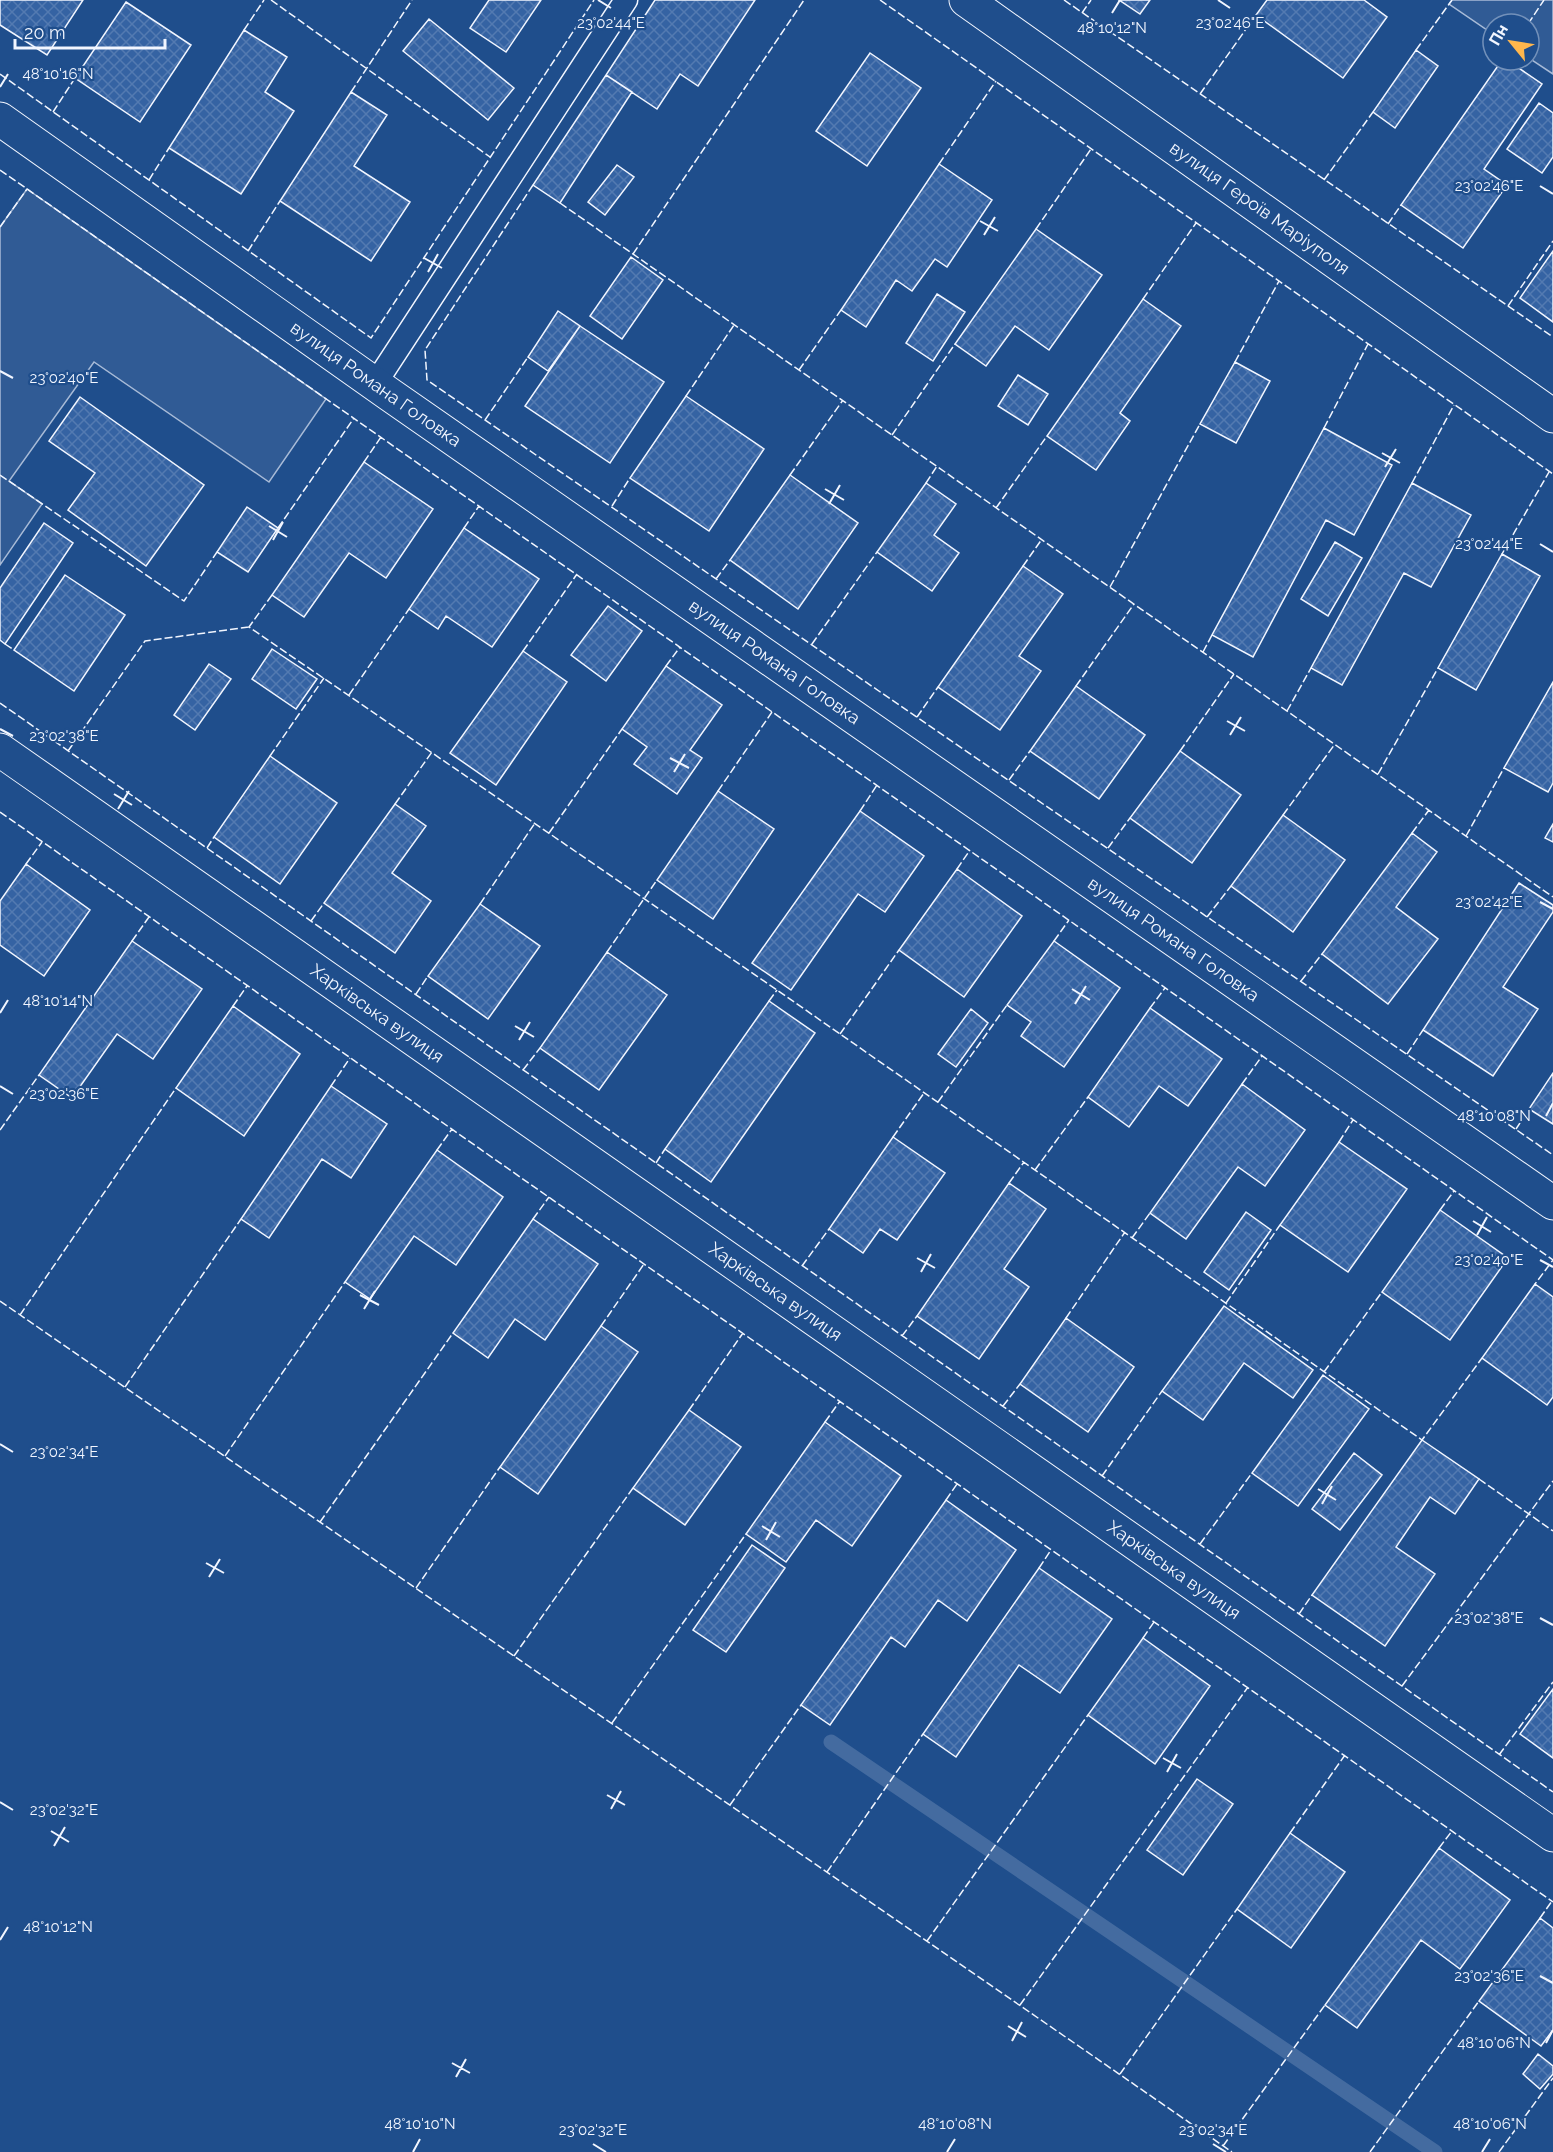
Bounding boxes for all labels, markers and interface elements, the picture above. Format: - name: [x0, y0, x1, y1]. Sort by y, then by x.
- scale bar: [15, 12, 165, 50]
- north arrow: [1481, 12, 1541, 72]
- text: 23°02'44"E: [577, 14, 645, 32]
- text: 23°02'46"E: [1196, 14, 1264, 32]
- text: 48°10'12"N: [1077, 19, 1147, 37]
- text: Пн: [1485, 21, 1512, 49]
- text: 20 m: [24, 22, 66, 43]
- text: 48°10'16"N: [23, 65, 93, 83]
- street label: вулиця Героїв Маріуполя: [1166, 137, 1354, 279]
- text: 23°02'46"E: [1455, 177, 1523, 195]
- street label: вулиця Романа Головка: [287, 317, 465, 451]
- text: 23°02'40"E: [30, 369, 98, 387]
- text: 23°02'44"E: [1455, 535, 1523, 553]
- street label: вулиця Романа Головка: [685, 595, 865, 728]
- text: 23°02'38"E: [29, 727, 99, 745]
- street label: вулиця Романа Головка: [1084, 872, 1264, 1006]
- text: 23°02'42"E: [1455, 893, 1523, 911]
- street label: Харківська вулиця: [307, 959, 448, 1067]
- text: 48°10'14"N: [23, 992, 93, 1010]
- text: 23°02'36"E: [29, 1085, 99, 1103]
- text: 48°10'08"N: [1457, 1107, 1531, 1125]
- street label: Харківська вулиця: [705, 1238, 846, 1345]
- text: 23°02'40"E: [1455, 1251, 1523, 1269]
- text: 23°02'34"E: [30, 1443, 98, 1461]
- street label: Харківська вулиця: [1104, 1516, 1245, 1623]
- text: 23°02'38"E: [1454, 1609, 1524, 1627]
- text: 23°02'32"E: [30, 1801, 98, 1819]
- text: 48°10'12"N: [23, 1918, 93, 1936]
- text: 23°02'36"E: [1454, 1967, 1524, 1985]
- text: 48°10'06"N: [1457, 2034, 1531, 2052]
- text: 48°10'10"N: [384, 2115, 456, 2133]
- text: 48°10'08"N: [918, 2115, 992, 2133]
- text: 48°10'06"N: [1453, 2115, 1527, 2133]
- text: 23°02'32"E: [559, 2121, 627, 2139]
- text: 23°02'34"E: [1179, 2121, 1247, 2139]

